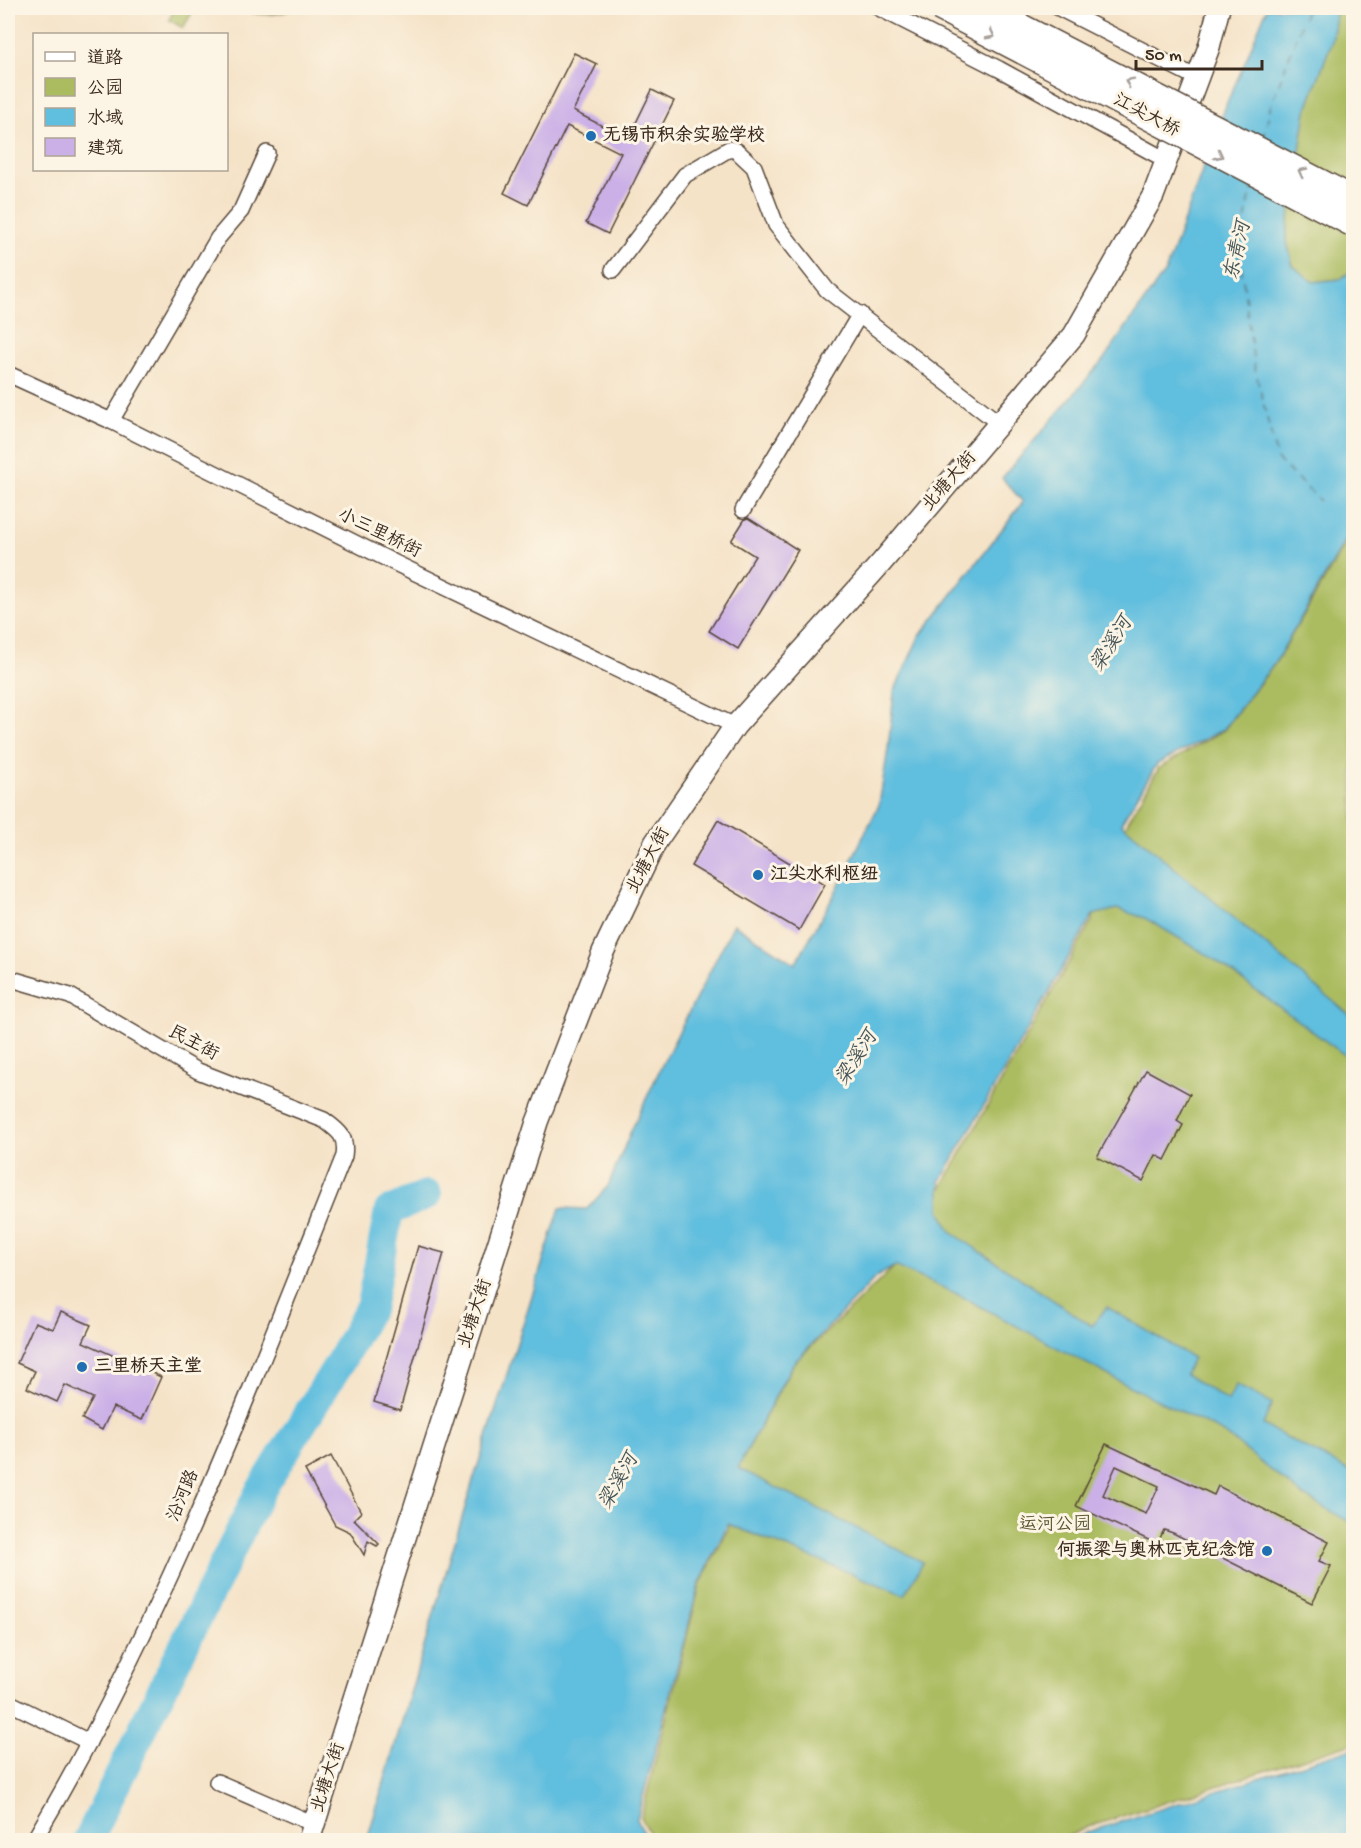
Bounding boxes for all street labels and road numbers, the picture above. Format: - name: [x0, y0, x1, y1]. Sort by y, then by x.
- street label: 江尖大桥: [1109, 89, 1183, 142]
- street label: 北塘大街: [918, 447, 982, 516]
- street label: 小三里桥街: [334, 504, 424, 563]
- street label: 北塘大街: [622, 824, 675, 898]
- street label: 民主街: [164, 1021, 222, 1066]
- street label: 北塘大街: [454, 1276, 497, 1351]
- street label: 沿河路: [163, 1467, 204, 1525]
- street label: 北塘大街: [307, 1740, 350, 1815]

